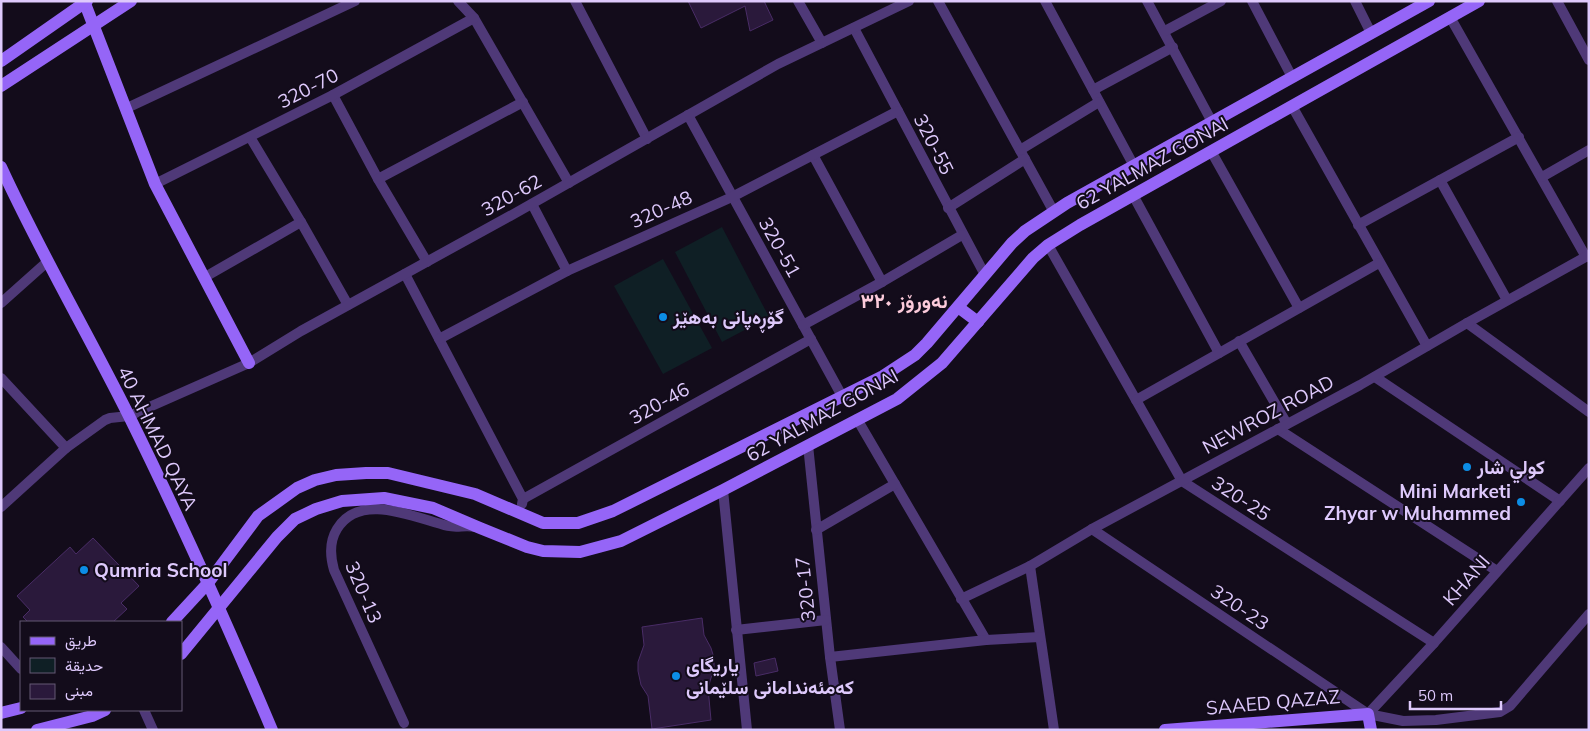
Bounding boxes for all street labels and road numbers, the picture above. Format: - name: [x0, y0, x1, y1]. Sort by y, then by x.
- street label: 320-70: [274, 63, 342, 113]
- street label: 320-55: [909, 110, 959, 178]
- street label: 62 YALMAZ GONAI: [1072, 111, 1232, 215]
- street label: 320-62: [477, 169, 545, 221]
- street label: 320-48: [626, 185, 696, 233]
- street label: 320-51: [754, 213, 806, 281]
- street label: 40 AHMAD QAYA: [113, 362, 203, 514]
- street label: 62 YALMAZ GONAI: [742, 363, 902, 467]
- street label: NEWROZ ROAD: [1198, 369, 1338, 459]
- street label: 320-46: [625, 377, 693, 429]
- street label: 320-25: [1207, 470, 1275, 526]
- street label: KHANI: [1437, 550, 1495, 610]
- street label: 320-17: [790, 555, 820, 623]
- street label: 320-13: [340, 557, 388, 627]
- street label: 320-23: [1206, 579, 1274, 635]
- street label: SAAED QAZAZ: [1205, 684, 1341, 720]

